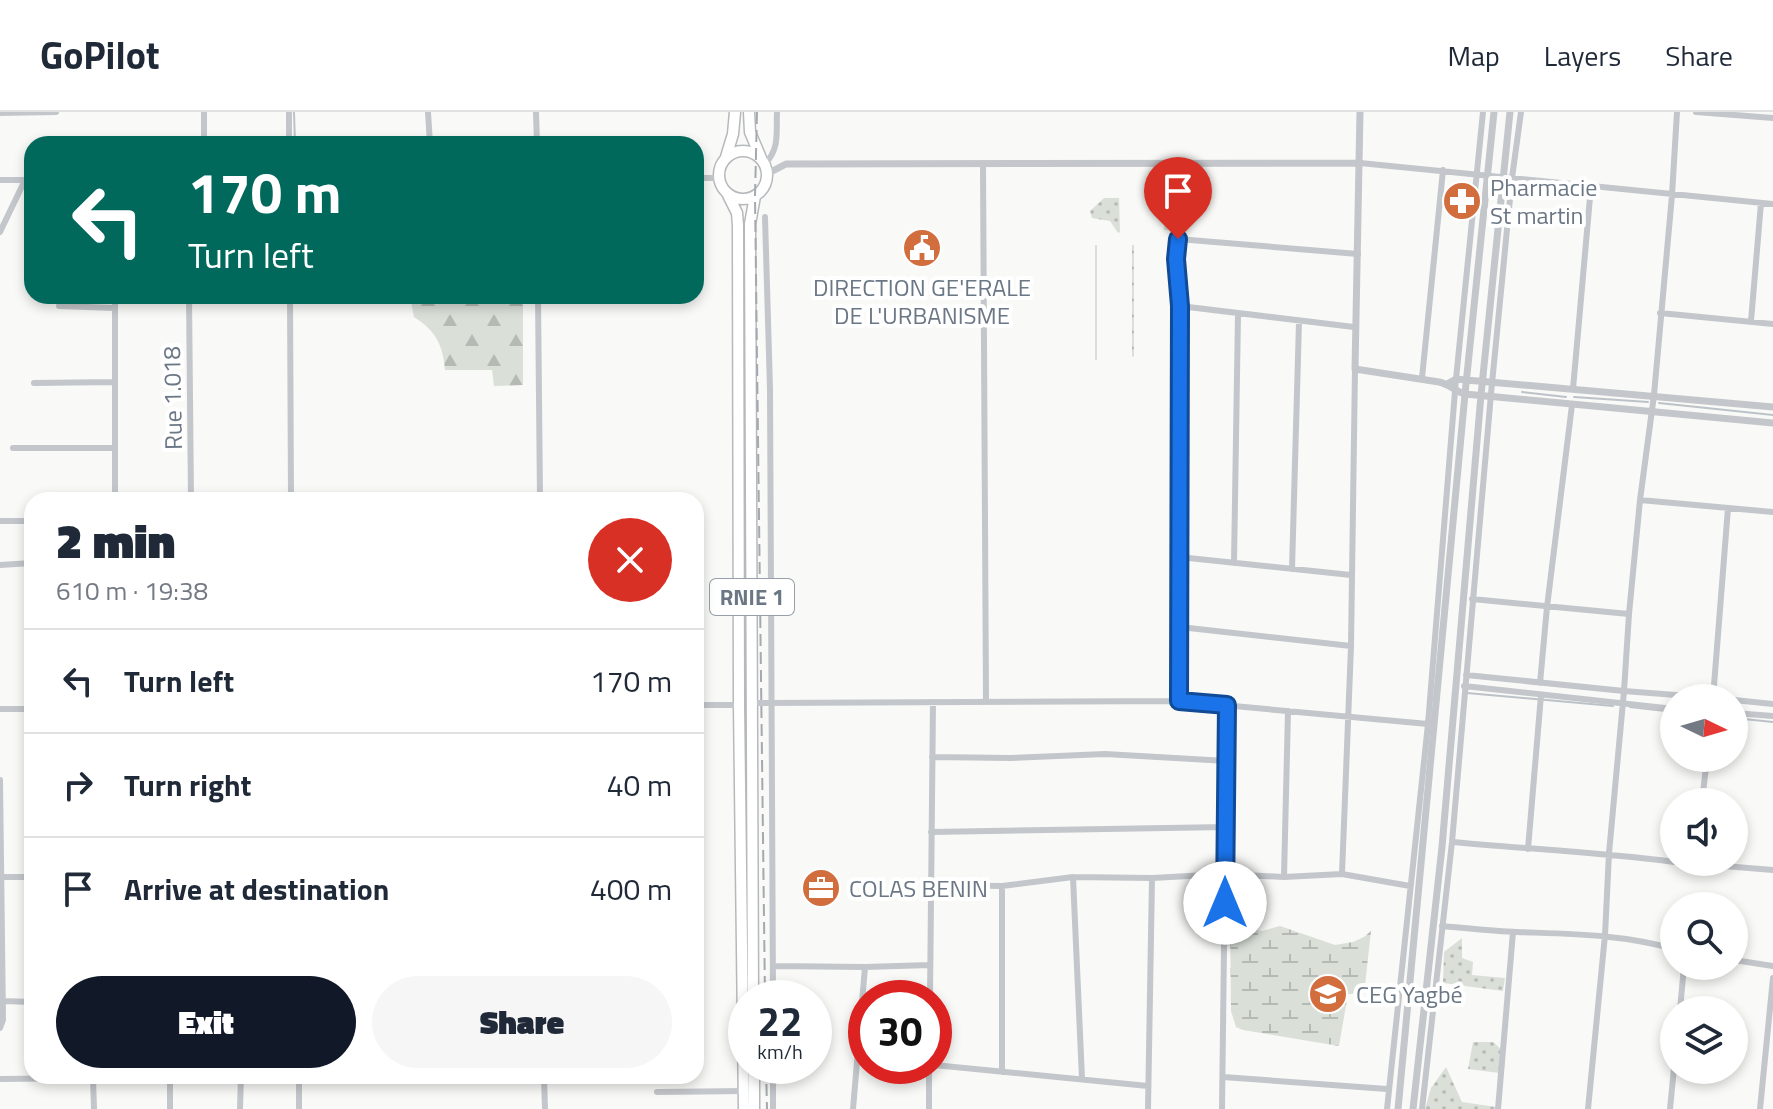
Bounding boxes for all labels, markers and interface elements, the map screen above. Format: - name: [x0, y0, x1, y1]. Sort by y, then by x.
- text: GoPilot: [40, 26, 160, 84]
- text: Map: [1447, 34, 1500, 77]
- text: Layers: [1544, 34, 1621, 77]
- text: Share: [1665, 34, 1733, 77]
- text: 170 m: [188, 150, 341, 235]
- pin: [1144, 157, 1212, 239]
- icon: left: [56, 168, 160, 272]
- icon: arrive: [1156, 169, 1200, 213]
- place label: Pharmacie St martin: [1490, 169, 1597, 233]
- pharmacy icon: Pharmacie St martin: [1441, 180, 1483, 222]
- text: Turn left: [188, 227, 314, 282]
- public building icon: DIRECTION GE'ERALE DE L'URBANISME: [901, 227, 943, 269]
- place label: DIRECTION GE'ERALE DE L'URBANISME: [813, 269, 1031, 333]
- street label: Rue 1.018: [153, 346, 191, 450]
- text: 2 min: [56, 504, 175, 577]
- button: close: [588, 518, 672, 602]
- text: 610 m · 19:38: [56, 571, 208, 610]
- road number: RNIE 1: [710, 579, 794, 615]
- text: Turn left: [124, 658, 234, 704]
- text: 170 m: [590, 658, 672, 704]
- icon: left: [56, 659, 100, 703]
- north arrow: [1660, 684, 1748, 772]
- map controls: [1660, 684, 1748, 1084]
- text: Turn right: [124, 762, 252, 808]
- text: 40 m: [607, 762, 672, 808]
- icon: right: [56, 763, 100, 807]
- button: sound: [1660, 788, 1748, 876]
- position arrow: [1183, 861, 1267, 945]
- text: Arrive at destination: [124, 866, 389, 912]
- text: 400 m: [590, 866, 672, 912]
- icon: arrive: [56, 867, 100, 911]
- office icon: COLAS BENIN: [800, 867, 842, 909]
- place label: COLAS BENIN: [849, 870, 988, 906]
- button: search: [1660, 892, 1748, 980]
- school or university icon: CEG Yagbé: [1307, 973, 1349, 1015]
- button: Exit: [56, 976, 356, 1068]
- button: Share: [372, 976, 672, 1068]
- place label: CEG Yagbé: [1356, 976, 1463, 1012]
- speed limit sign: 30: [848, 980, 952, 1084]
- text: 22: [758, 991, 802, 1052]
- button: layers: [1660, 996, 1748, 1084]
- text: km/h: [757, 1036, 803, 1067]

